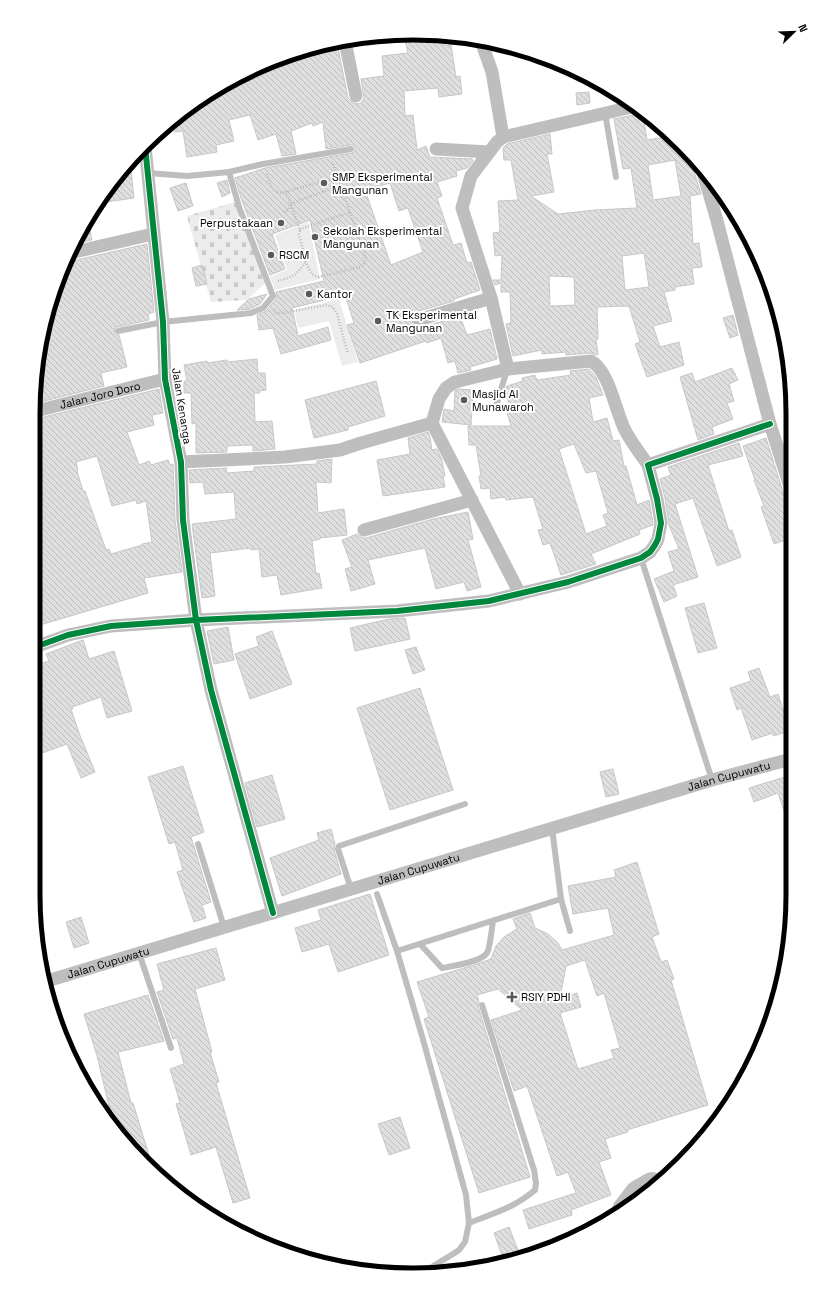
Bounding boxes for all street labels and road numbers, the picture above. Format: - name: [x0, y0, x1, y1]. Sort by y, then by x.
- street label: Jalan Kenanga: [169, 367, 195, 446]
- street label: Jalan Joro Doro: [58, 378, 142, 412]
- street label: Jalan Cupuwatu: [686, 758, 772, 794]
- street label: Jalan Cupuwatu: [376, 850, 461, 888]
- street label: Jalan Cupuwatu: [65, 943, 151, 982]

